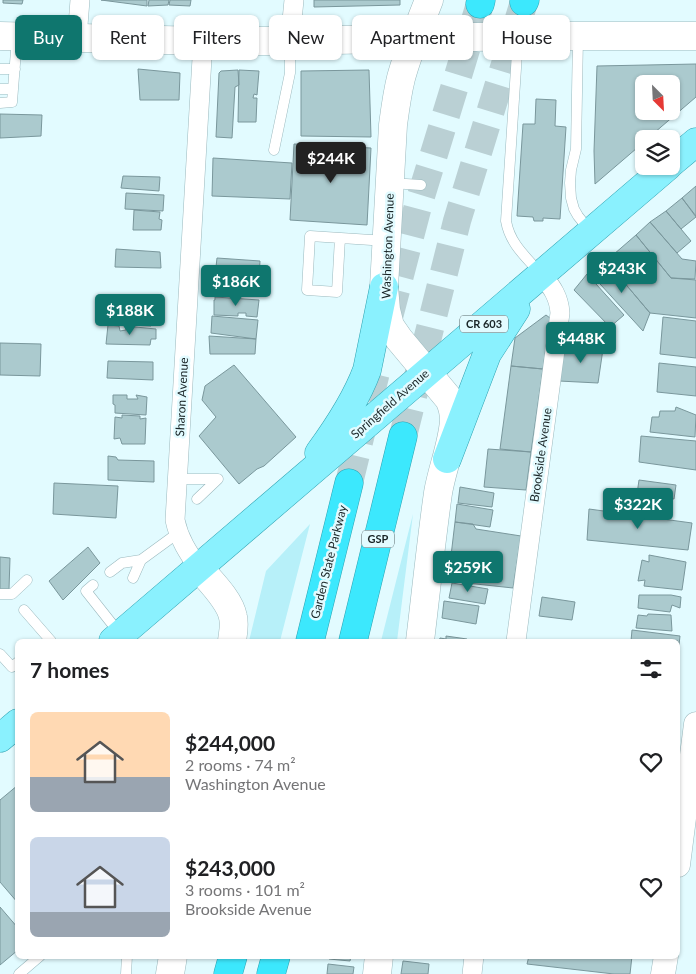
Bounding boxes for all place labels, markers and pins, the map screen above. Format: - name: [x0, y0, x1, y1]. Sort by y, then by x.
- pin: $244K: [296, 142, 366, 184]
- pin: $243K: [587, 252, 657, 294]
- pin: $186K: [201, 264, 271, 307]
- pin: $188K: [95, 294, 165, 336]
- pin: $448K: [546, 322, 616, 364]
- pin: $322K: [603, 488, 673, 530]
- pin: $259K: [433, 550, 503, 593]

